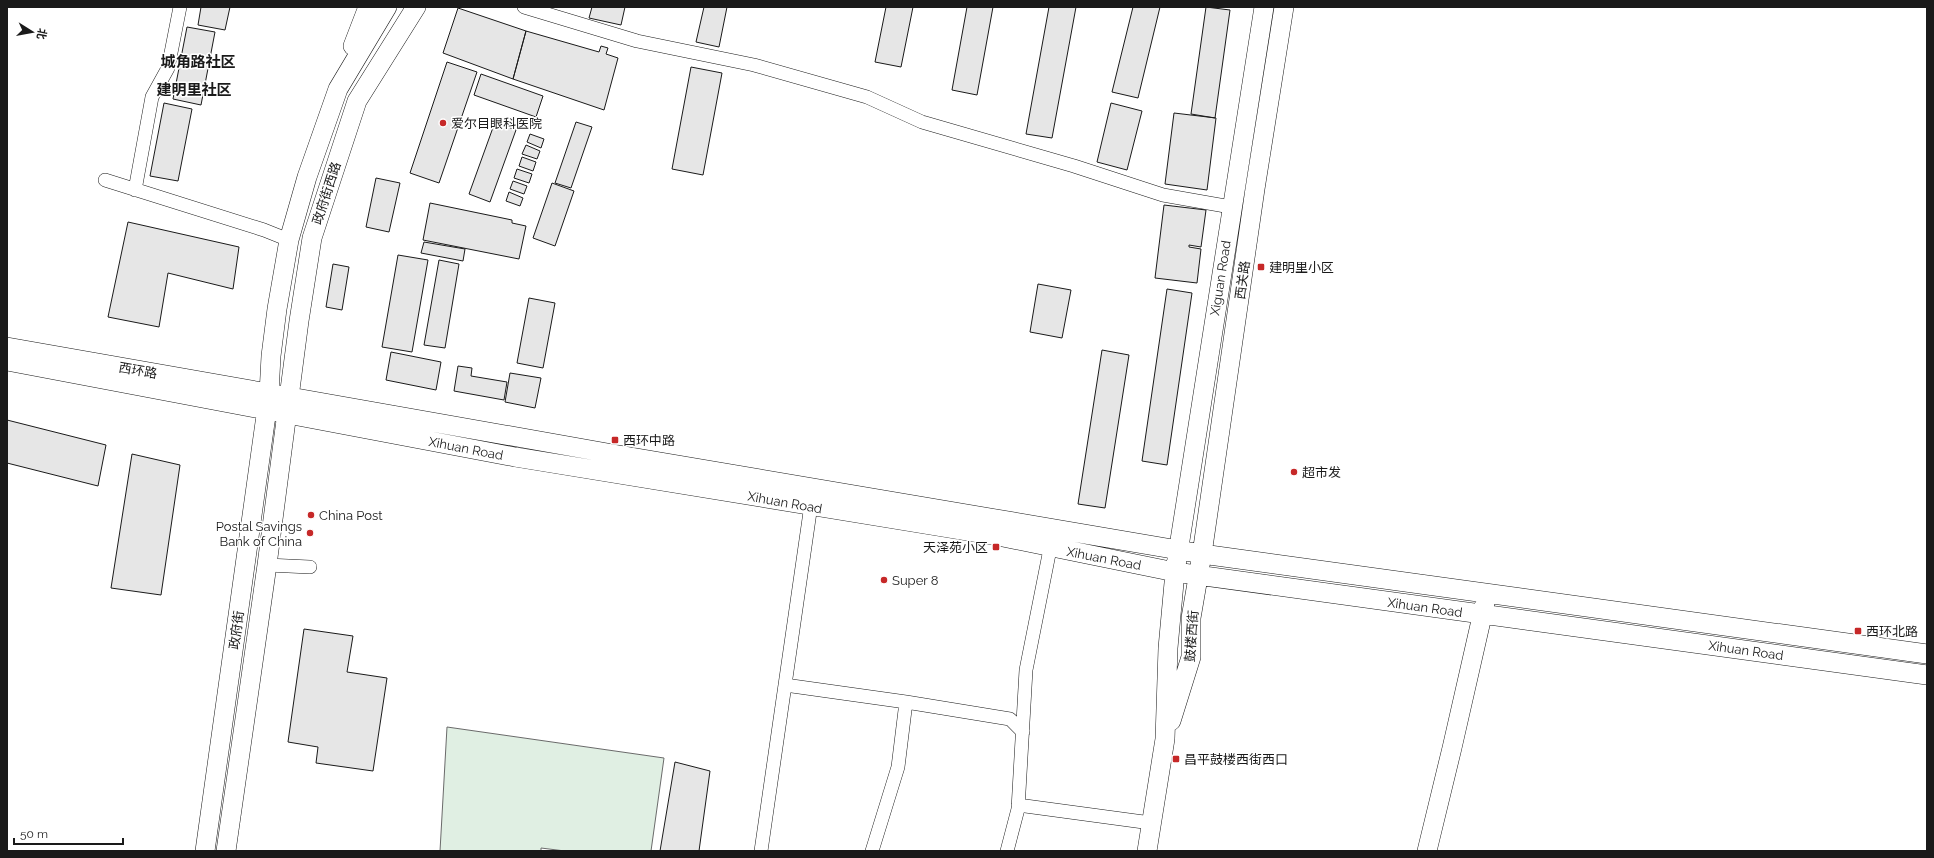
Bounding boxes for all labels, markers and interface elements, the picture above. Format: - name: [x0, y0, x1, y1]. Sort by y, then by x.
- north arrow: [12, 12, 52, 52]
- text: 北: [34, 27, 49, 40]
- district label: 城角路社区: [160, 53, 236, 71]
- district label: 建明里社区: [156, 81, 232, 99]
- place label: 爱尔目眼科医院: [451, 116, 542, 131]
- marker: 爱尔目眼科医院: [438, 118, 448, 128]
- street label: 政府街西路: [309, 160, 344, 226]
- street label: Xiguan Road: [1207, 239, 1234, 317]
- street label: 西关路: [1232, 260, 1253, 300]
- place label: 建明里小区: [1269, 260, 1334, 275]
- marker: 建明里小区: [1256, 262, 1266, 272]
- street label: 西环路: [117, 360, 158, 381]
- place label: 西环中路: [623, 433, 675, 448]
- street label: Xihuan Road: [427, 434, 504, 463]
- marker: 西环中路: [610, 435, 620, 445]
- place label: 超市发: [1302, 465, 1341, 480]
- marker: 超市发: [1289, 467, 1299, 477]
- street label: Xihuan Road: [746, 489, 823, 516]
- place label: China Post: [319, 508, 383, 523]
- marker: China Post: [306, 510, 316, 520]
- place label: Postal Savings Bank of China: [216, 519, 302, 549]
- marker: Postal Savings Bank of China: [305, 528, 315, 538]
- place label: 天泽苑小区: [923, 540, 988, 555]
- marker: 天泽苑小区: [991, 542, 1001, 552]
- street label: Xihuan Road: [1065, 544, 1142, 573]
- place label: Super 8: [892, 573, 939, 588]
- marker: Super 8: [879, 575, 889, 585]
- street label: Xihuan Road: [1386, 595, 1463, 620]
- street label: 政府街: [226, 610, 247, 650]
- street label: 鼓楼西街: [1182, 610, 1201, 663]
- place label: 西环北路: [1866, 624, 1918, 639]
- marker: 西环北路: [1853, 626, 1863, 636]
- street label: Xihuan Road: [1707, 638, 1784, 663]
- place label: 昌平鼓楼西街西口: [1184, 752, 1288, 767]
- marker: 昌平鼓楼西街西口: [1171, 754, 1181, 764]
- scale bar: [14, 820, 123, 846]
- text: 50 m: [20, 827, 48, 841]

